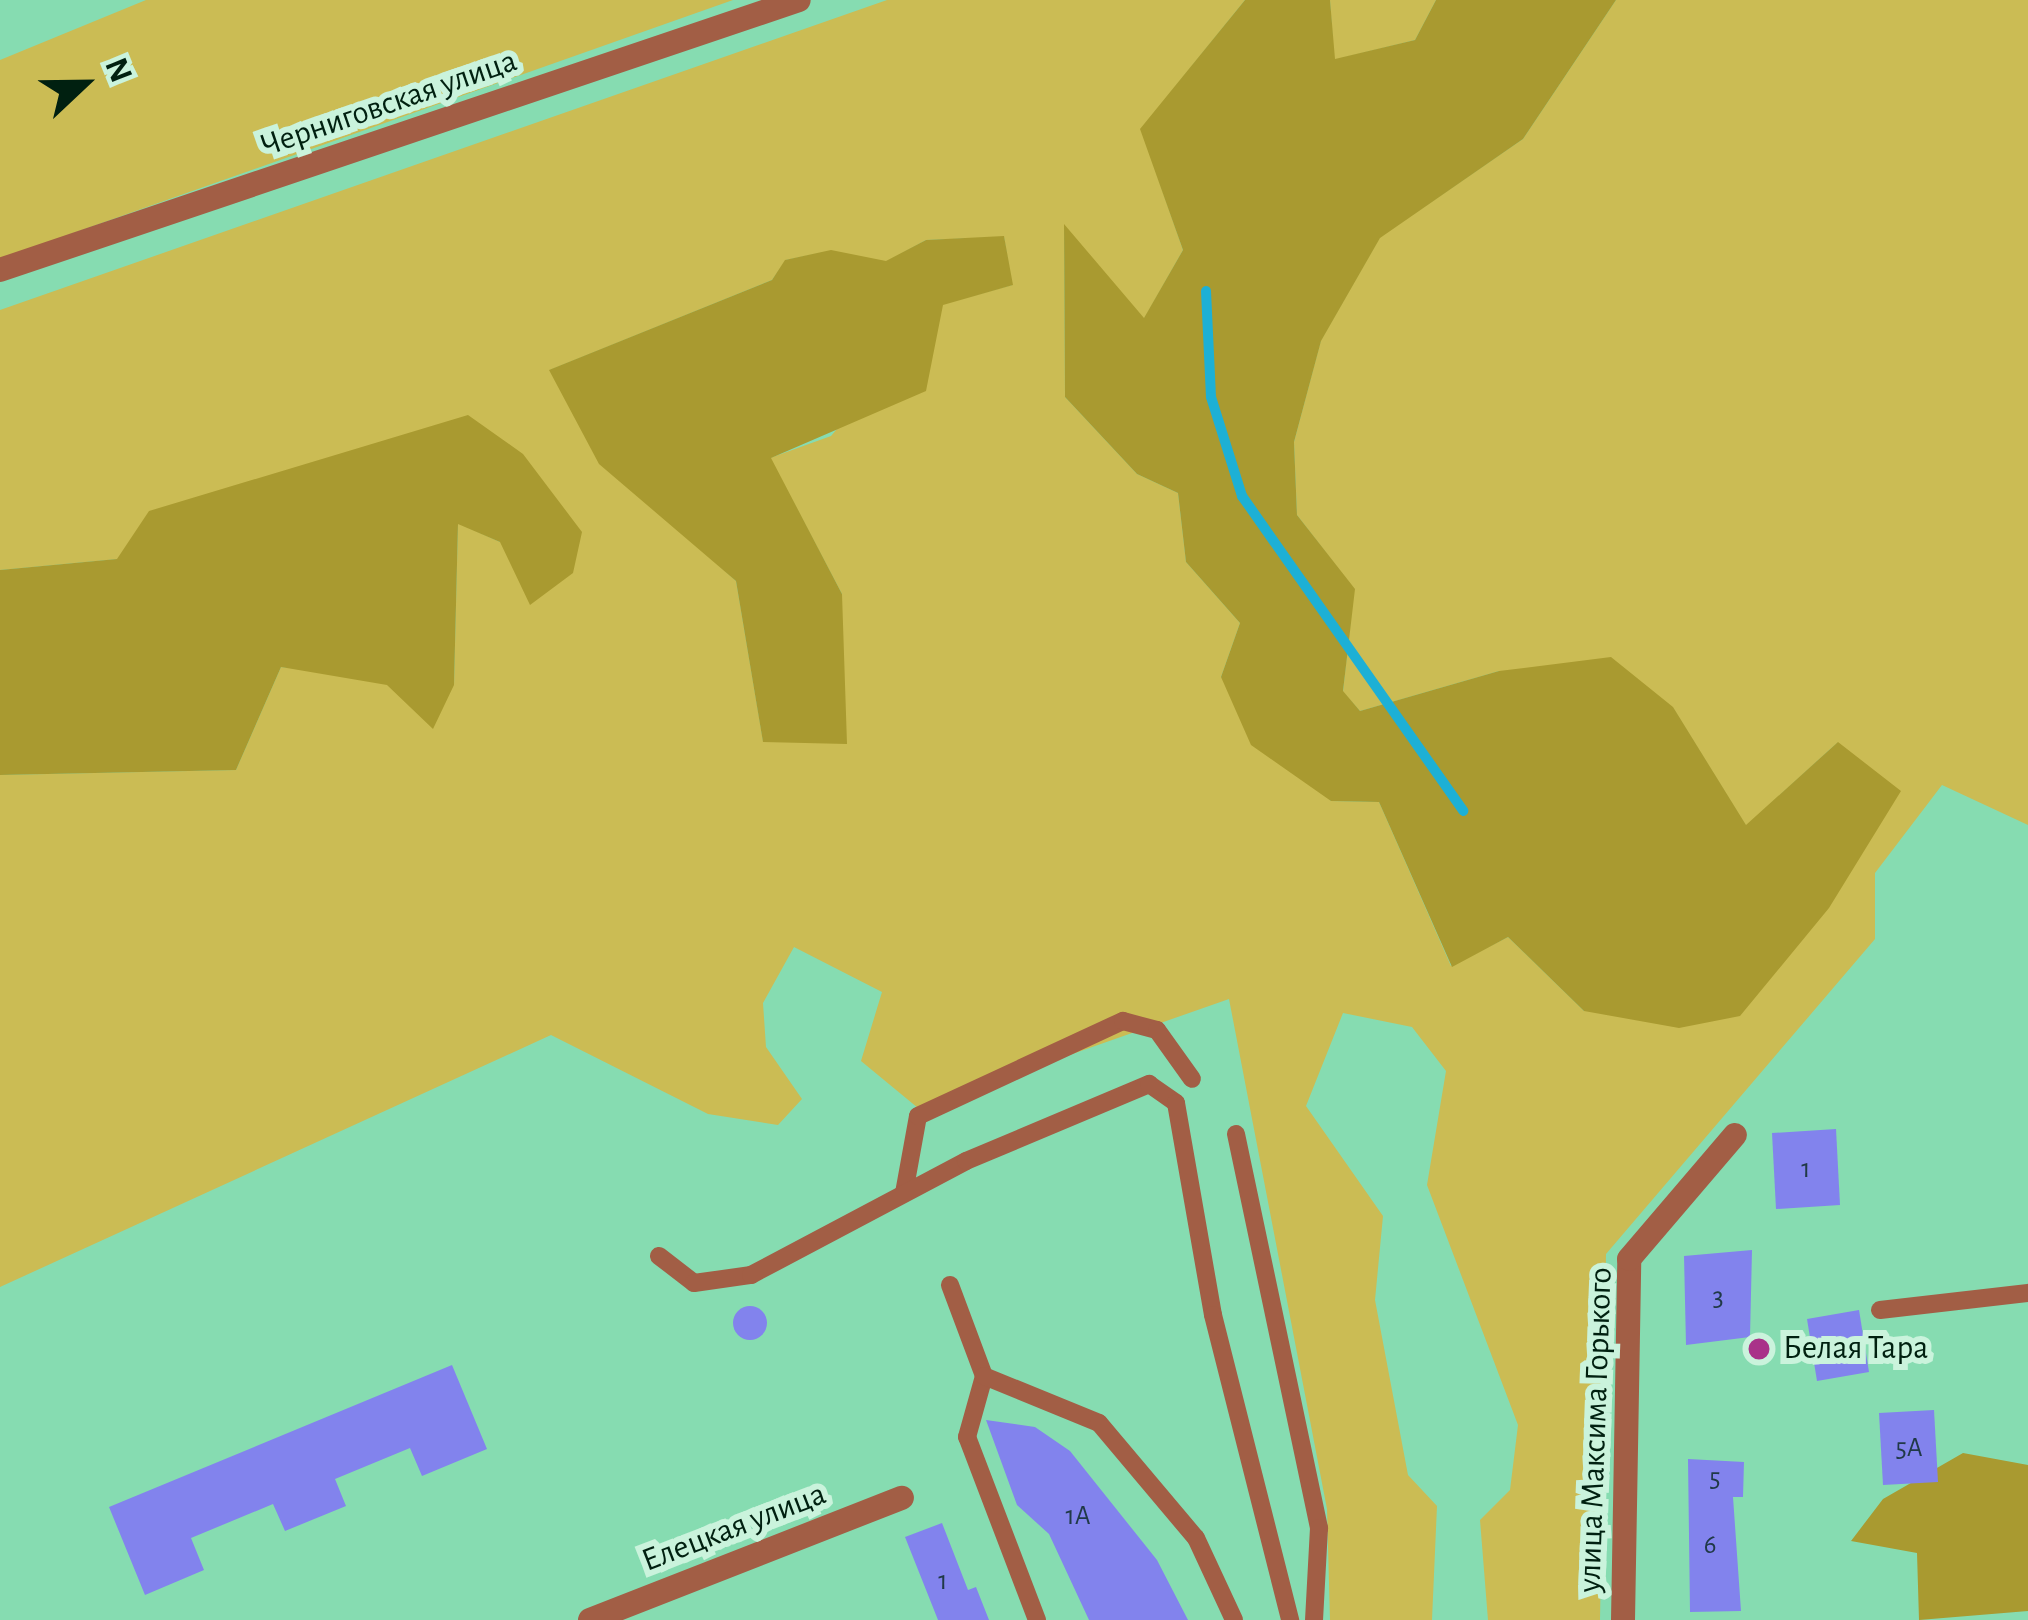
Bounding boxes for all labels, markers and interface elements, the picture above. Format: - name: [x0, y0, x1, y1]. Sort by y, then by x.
- north arrow: [24, 24, 144, 144]
- street label: Черниговская улица: [256, 42, 522, 166]
- text: N: [98, 54, 137, 87]
- house number: 1: [1801, 1153, 1811, 1185]
- street label: улица Максима Горького: [1571, 1267, 1621, 1593]
- house number: 3: [1712, 1281, 1724, 1313]
- place label: Белая Тара: [1783, 1329, 1928, 1369]
- marker: Белая Тара: [1746, 1336, 1772, 1362]
- house number: 5А: [1895, 1432, 1923, 1464]
- house number: 5: [1709, 1462, 1721, 1494]
- street label: Елецкая улица: [636, 1475, 832, 1581]
- house number: 1А: [1065, 1500, 1091, 1532]
- house number: 6: [1704, 1529, 1716, 1561]
- house number: 1: [938, 1565, 948, 1597]

